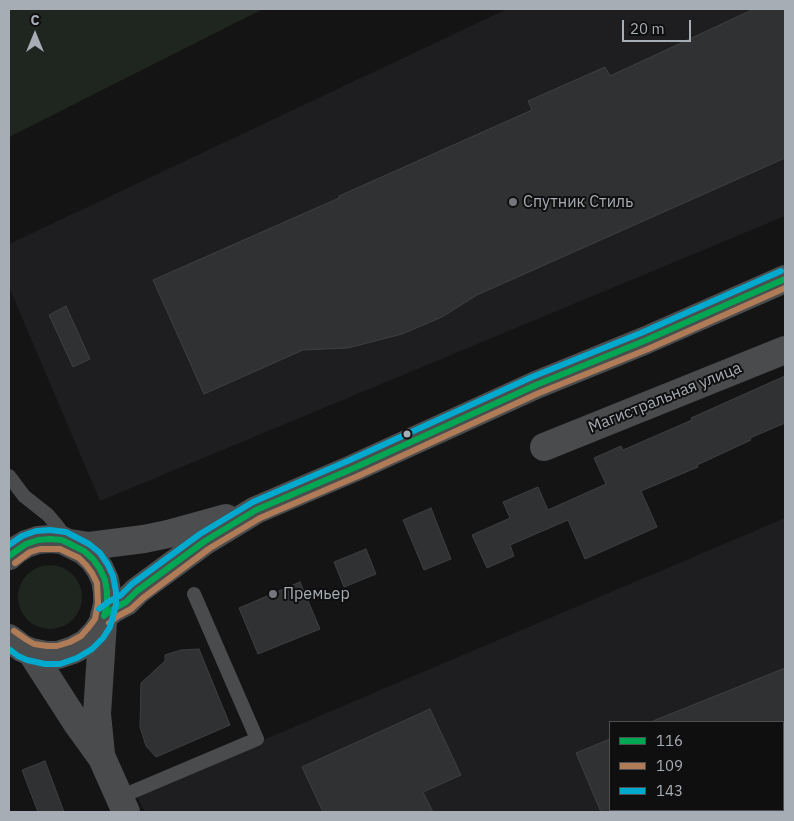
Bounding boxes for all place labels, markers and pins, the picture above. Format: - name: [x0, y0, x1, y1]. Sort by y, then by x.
- place label: Спутник Стиль: [523, 192, 633, 212]
- marker: Спутник Стиль: [507, 196, 519, 208]
- unlabelled marker: [402, 429, 412, 439]
- place label: Премьер: [283, 584, 350, 604]
- marker: Премьер: [267, 588, 279, 600]

